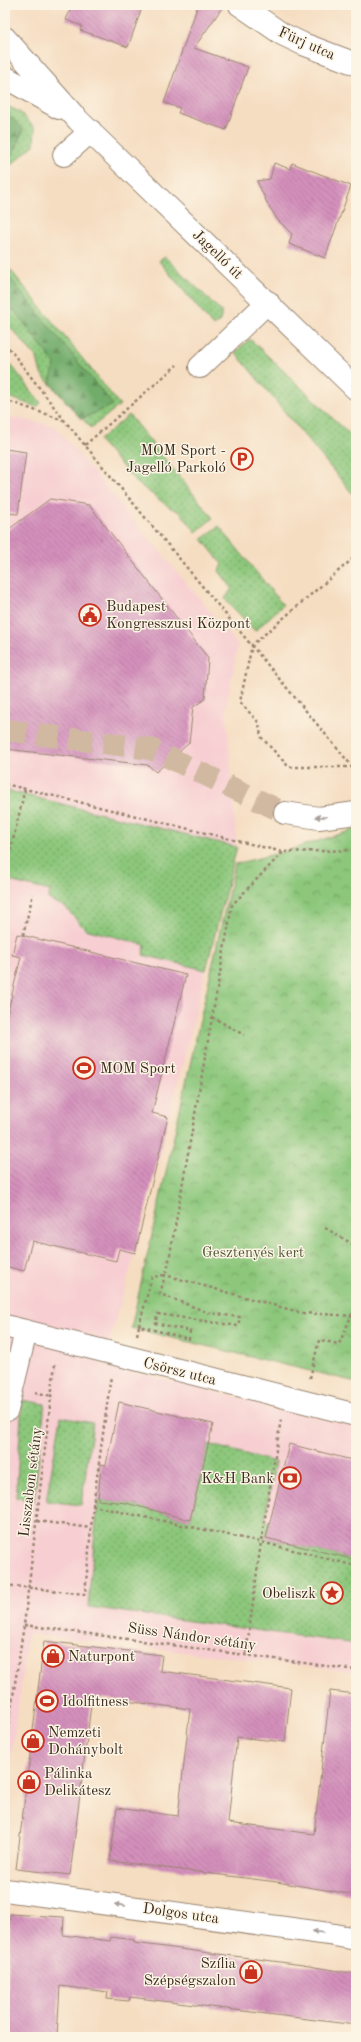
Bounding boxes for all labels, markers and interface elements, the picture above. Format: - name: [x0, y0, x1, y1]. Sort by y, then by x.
- street label: Fürj utca: [276, 25, 338, 64]
- street label: Jagelló út: [189, 228, 245, 283]
- place label: MOM Sport - Jagelló Parkoló: [126, 444, 226, 476]
- parking icon: MOM Sport - Jagelló Parkoló: [229, 446, 255, 472]
- place label: Budapest Kongresszusi Központ: [106, 600, 250, 632]
- public building icon: Budapest Kongresszusi Központ: [77, 602, 103, 628]
- one-way arrow: [315, 814, 327, 821]
- sports icon: MOM Sport: [71, 1055, 97, 1081]
- place label: MOM Sport: [100, 1062, 176, 1077]
- park label: Gesztenyés kert: [202, 1246, 304, 1261]
- street label: Csörsz utca: [142, 1356, 218, 1389]
- street label: Lisszabon sétány: [17, 1426, 46, 1538]
- bank icon: K&H Bank: [277, 1465, 303, 1491]
- place label: K&H Bank: [201, 1472, 274, 1487]
- place icon: Obeliszk: [319, 1580, 345, 1606]
- place label: Obeliszk: [262, 1587, 316, 1602]
- street label: Süss Nándor sétány: [127, 1621, 257, 1654]
- shop icon: Naturpont: [40, 1643, 66, 1669]
- place label: Naturpont: [68, 1650, 135, 1665]
- sports icon: Idolfitness: [34, 1688, 60, 1714]
- place label: Idolfitness: [62, 1695, 128, 1710]
- place label: Nemzeti Dohánybolt: [48, 1726, 123, 1758]
- shop icon: Nemzeti Dohánybolt: [20, 1728, 46, 1754]
- place label: Pálinka Delikátesz: [44, 1767, 111, 1799]
- shop icon: Pálinka Delikátesz: [16, 1769, 42, 1795]
- one-way arrow: [113, 1902, 126, 1908]
- street label: Dolgos utca: [142, 1902, 220, 1927]
- one-way arrow: [312, 1929, 324, 1935]
- place label: Szília Szépségszalon: [144, 1957, 237, 1989]
- shop icon: Szília Szépségszalon: [238, 1959, 264, 1985]

